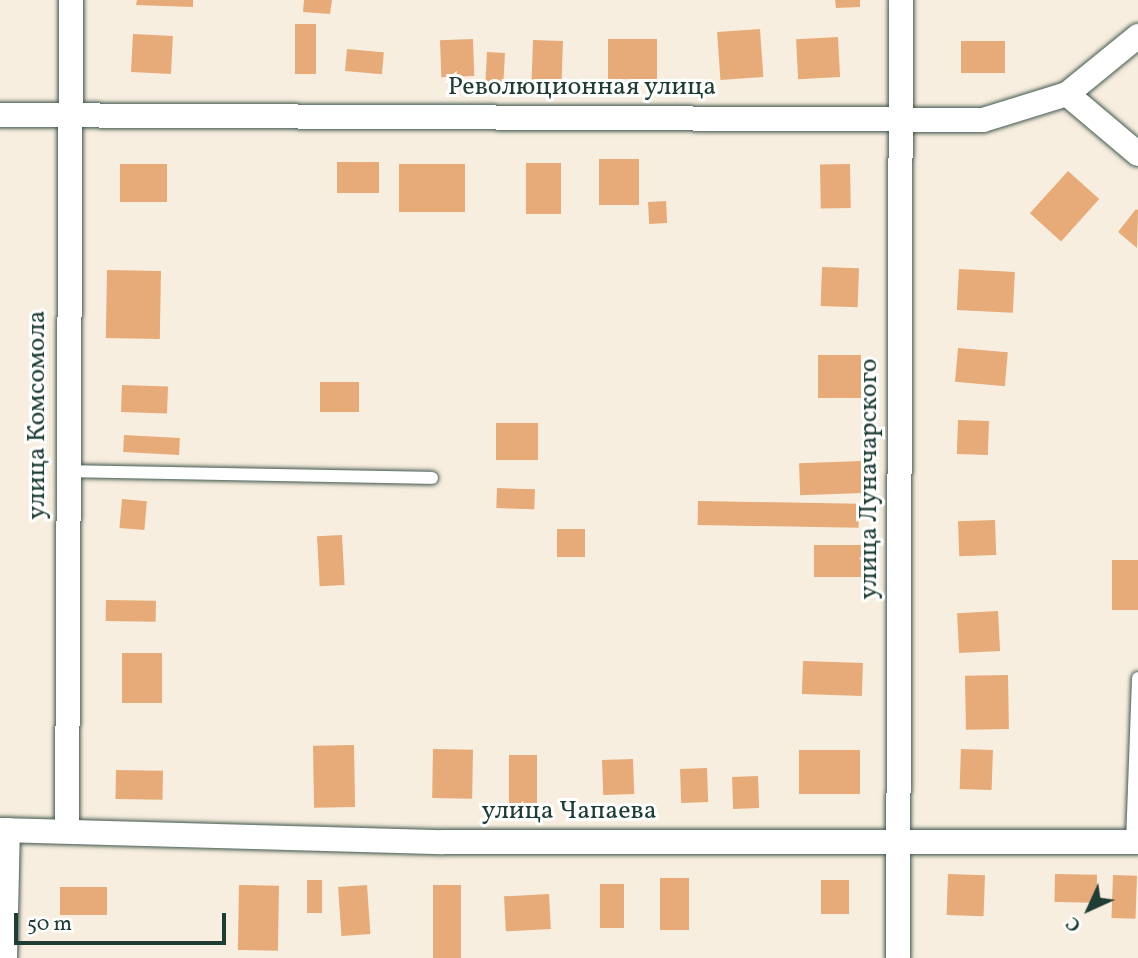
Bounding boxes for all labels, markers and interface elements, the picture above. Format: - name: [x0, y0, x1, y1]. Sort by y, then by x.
- street label: Революционная улица: [447, 72, 717, 104]
- street label: улица Комсомола: [22, 310, 54, 520]
- street label: улица Луначарского: [854, 358, 886, 600]
- street label: улица Чапаева: [481, 796, 657, 828]
- north arrow: [1054, 874, 1124, 944]
- scale bar: [18, 898, 229, 942]
- text: 50 m: [27, 910, 72, 939]
- text: С: [1061, 910, 1088, 937]

